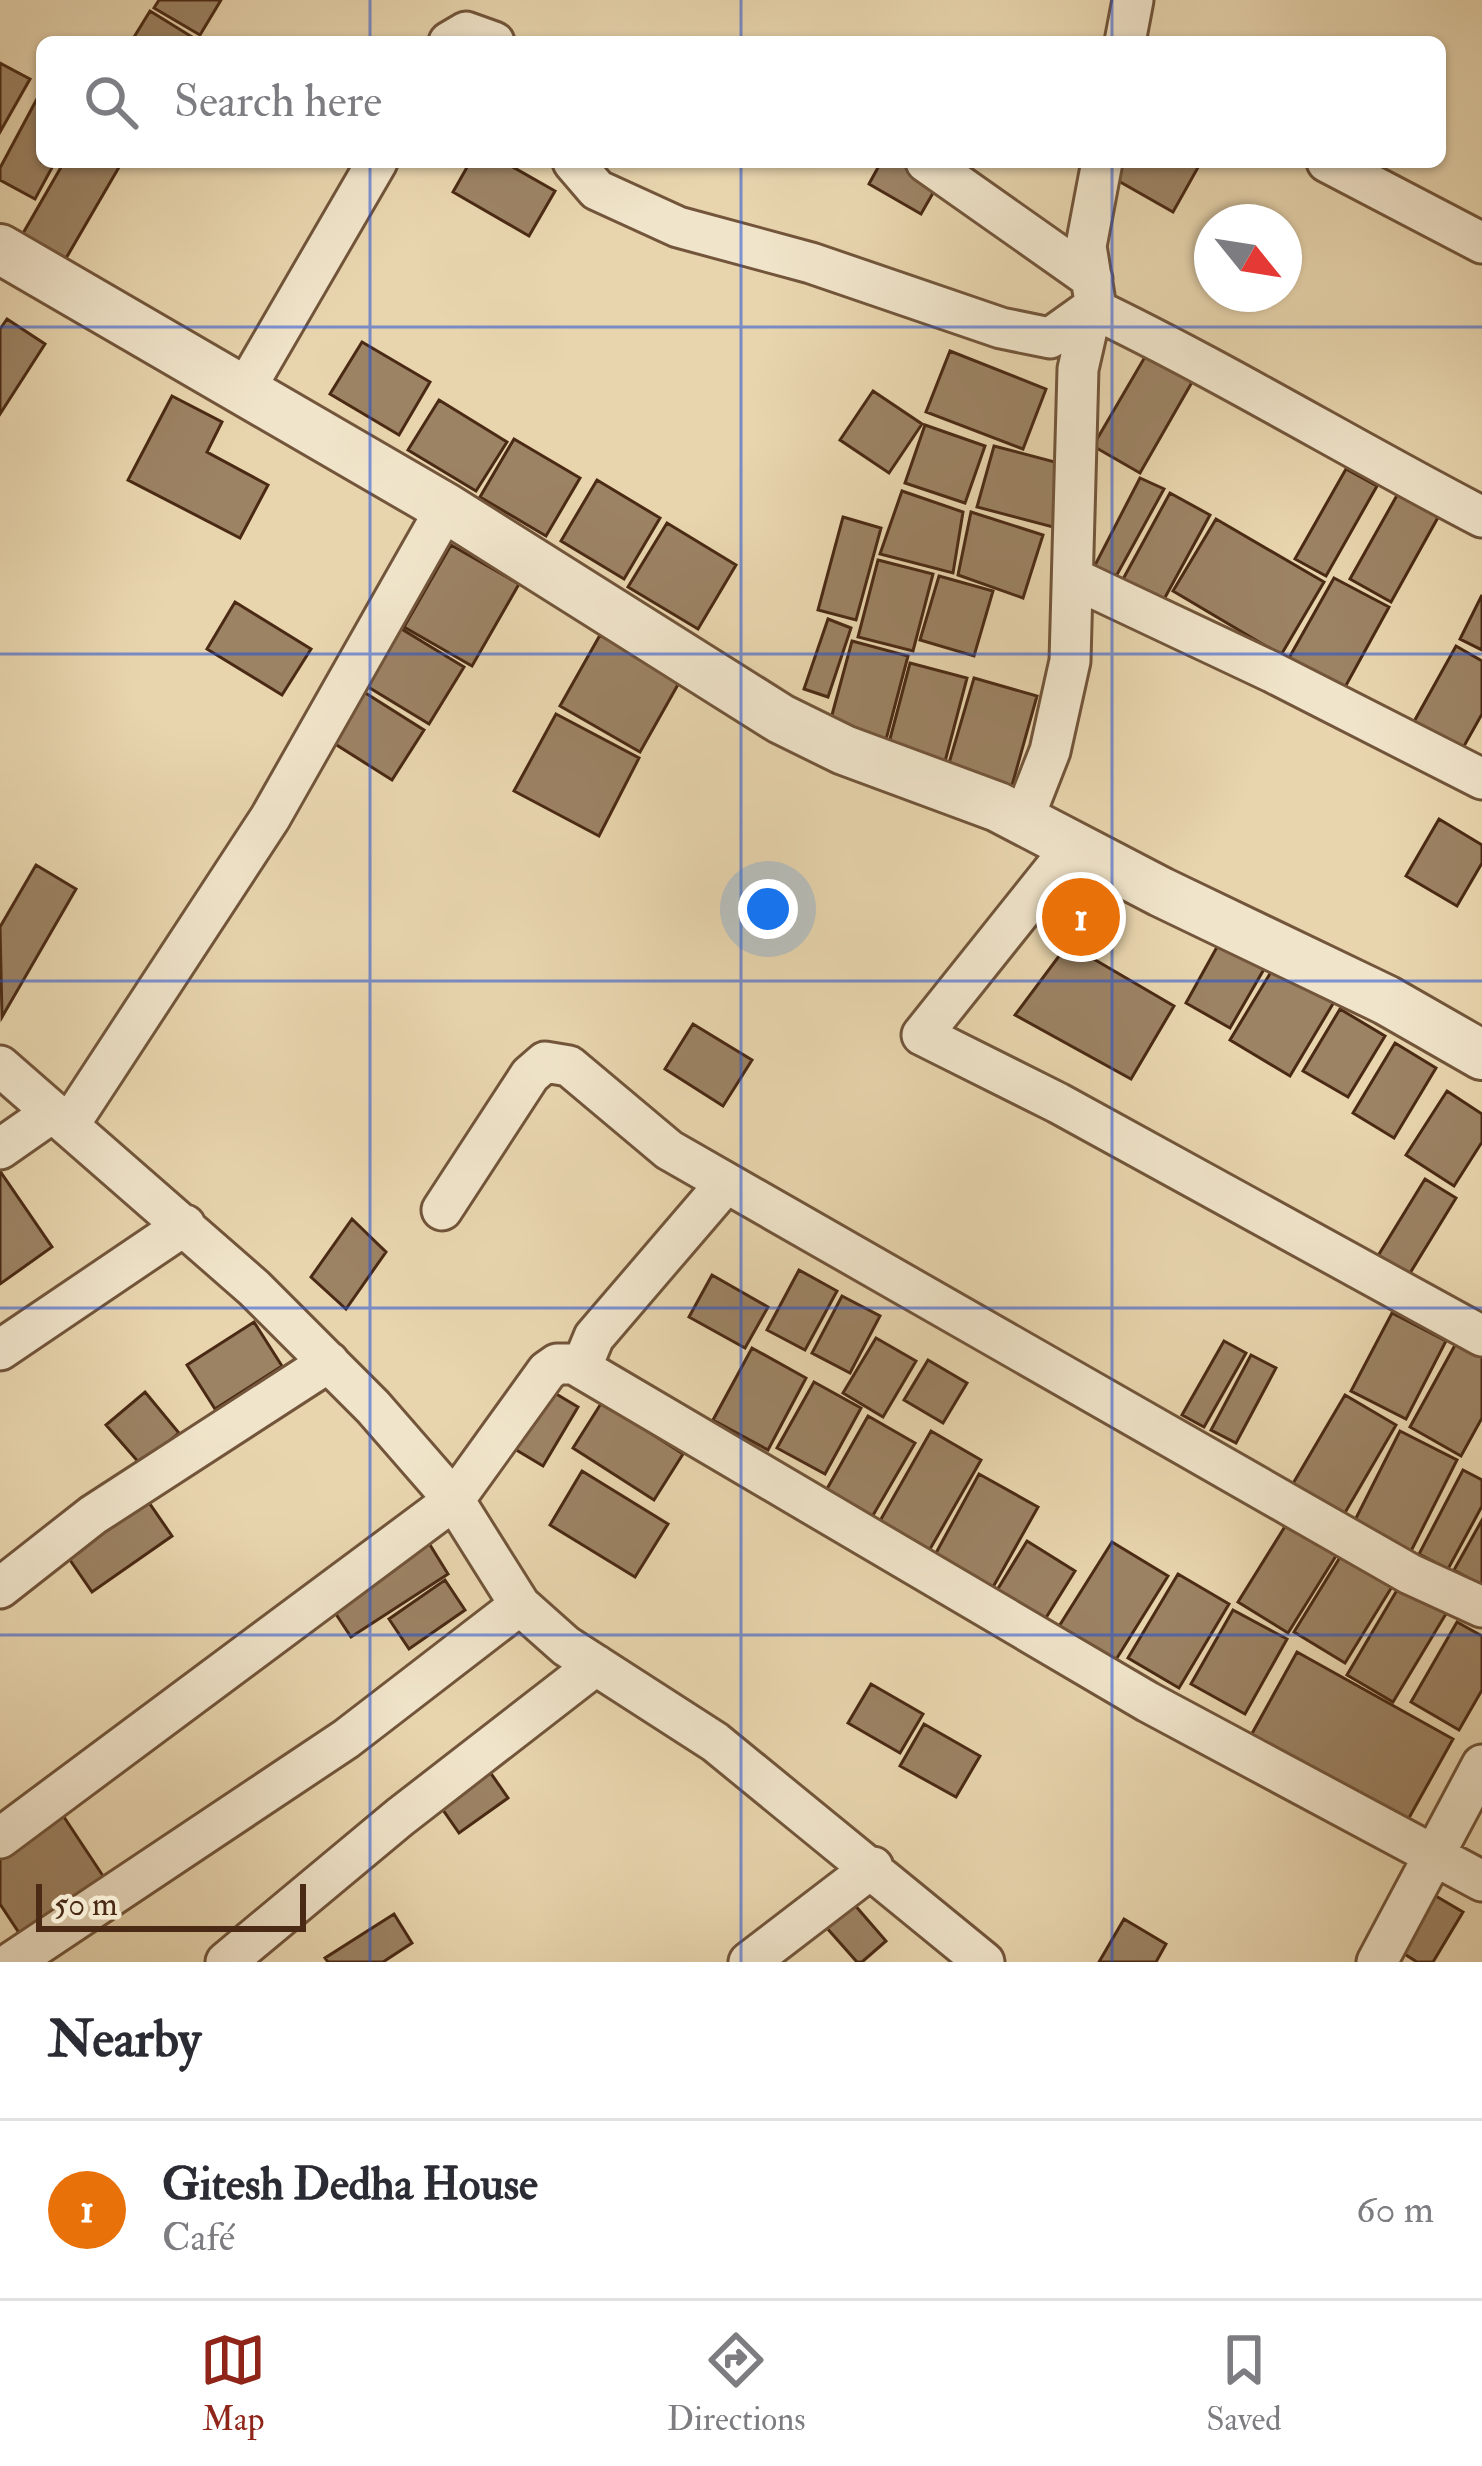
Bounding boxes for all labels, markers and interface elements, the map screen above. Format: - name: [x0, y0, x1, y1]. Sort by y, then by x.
- search box: [36, 36, 1446, 168]
- icon: search: [78, 69, 144, 135]
- text: Search here: [174, 74, 382, 130]
- north arrow: [1194, 204, 1302, 312]
- pin: 1: [1042, 872, 1120, 962]
- your location: [738, 879, 798, 939]
- scale bar: [36, 1878, 306, 1931]
- text: 50 m: [54, 1884, 118, 1925]
- text: Nearby: [48, 2008, 201, 2072]
- text: Gitesh Dedha House: [162, 2157, 538, 2213]
- text: 1: [80, 2185, 94, 2234]
- text: 60 m: [1356, 2185, 1434, 2234]
- text: Café: [162, 2213, 235, 2262]
- tab: Map: [200, 2327, 266, 2440]
- tab: Directions: [667, 2327, 806, 2440]
- tab: Saved: [1206, 2327, 1282, 2440]

